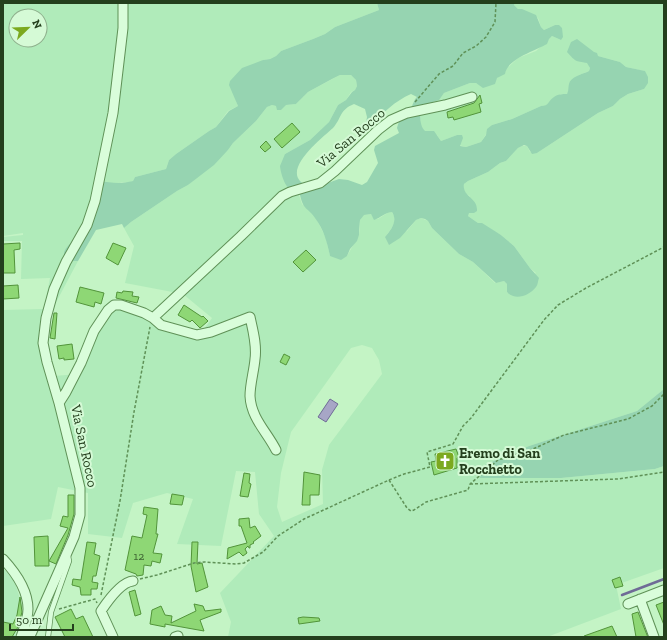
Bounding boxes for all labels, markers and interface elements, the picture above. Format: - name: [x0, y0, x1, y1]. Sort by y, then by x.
- north arrow: [8, 8, 48, 48]
- text: N: [29, 18, 45, 31]
- street label: Via San Rocco: [313, 105, 389, 172]
- street label: Via San Rocco: [67, 402, 101, 489]
- place label: Eremo di San Rocchetto: [459, 445, 541, 478]
- church icon: Eremo di San Rocchetto: [434, 450, 456, 472]
- house number: 12: [134, 549, 144, 563]
- scale bar: [10, 606, 73, 632]
- text: 50 m: [16, 613, 43, 627]

